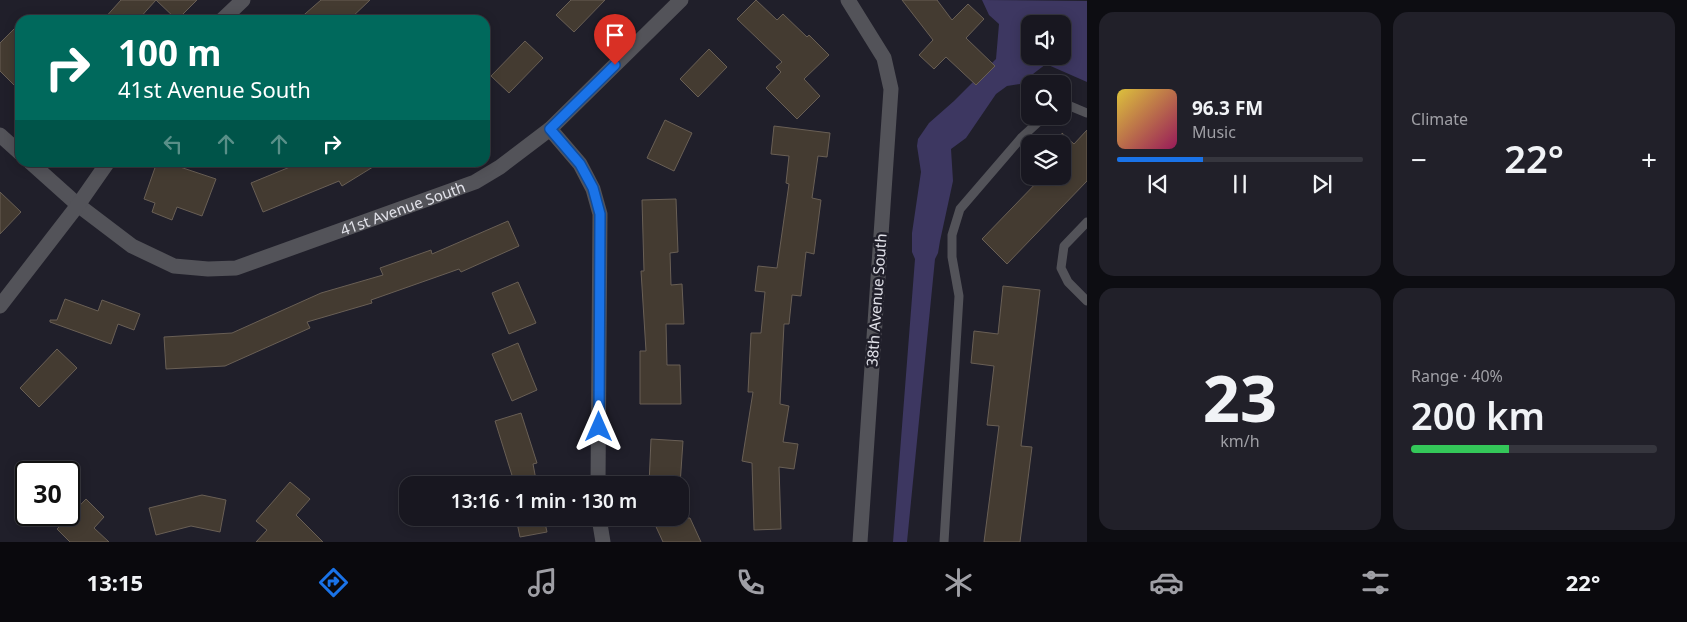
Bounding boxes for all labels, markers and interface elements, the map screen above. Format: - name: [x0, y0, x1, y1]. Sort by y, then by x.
- pin: [594, 14, 636, 65]
- map controls: [1021, 15, 1071, 185]
- button: sound: [1021, 15, 1071, 65]
- icon: arrive: [601, 21, 629, 49]
- text: 100 m: [118, 29, 221, 76]
- icon: right: [35, 35, 100, 100]
- text: 41st Avenue South: [118, 74, 311, 104]
- button: search: [1021, 75, 1071, 125]
- text: 96.3 FM: [1192, 95, 1263, 121]
- text: Climate: [1411, 108, 1468, 130]
- text: Music: [1192, 121, 1236, 143]
- icon: left: [159, 130, 187, 158]
- icon: ahead: [212, 130, 240, 158]
- icon: ahead: [265, 130, 293, 158]
- icon: right: [318, 130, 346, 158]
- text: 22°: [1504, 132, 1564, 184]
- button: layers: [1021, 135, 1071, 185]
- text: −: [1411, 140, 1427, 178]
- text: +: [1641, 140, 1657, 178]
- icon: previous: [1144, 170, 1172, 198]
- icon: pause: [1226, 170, 1254, 198]
- icon: next: [1308, 170, 1336, 198]
- street label: 41st Avenue South: [337, 176, 468, 240]
- street label: 38th Avenue South: [861, 233, 891, 367]
- text: 23: [1203, 353, 1277, 441]
- text: Range · 40%: [1411, 365, 1503, 387]
- text: 200 km: [1411, 389, 1545, 441]
- position arrow: [572, 400, 624, 452]
- text: km/h: [1220, 430, 1260, 452]
- speed limit sign: 30: [15, 461, 80, 526]
- text: 13:16 · 1 min · 130 m: [451, 488, 637, 514]
- icon: directions: [316, 565, 351, 600]
- icon: music: [525, 565, 560, 600]
- icon: phone: [733, 565, 768, 600]
- icon: climate: [941, 565, 976, 600]
- icon: car: [1149, 565, 1184, 600]
- icon: filters: [1358, 565, 1393, 600]
- text: 13:15: [87, 567, 143, 597]
- text: 22°: [1566, 567, 1600, 597]

